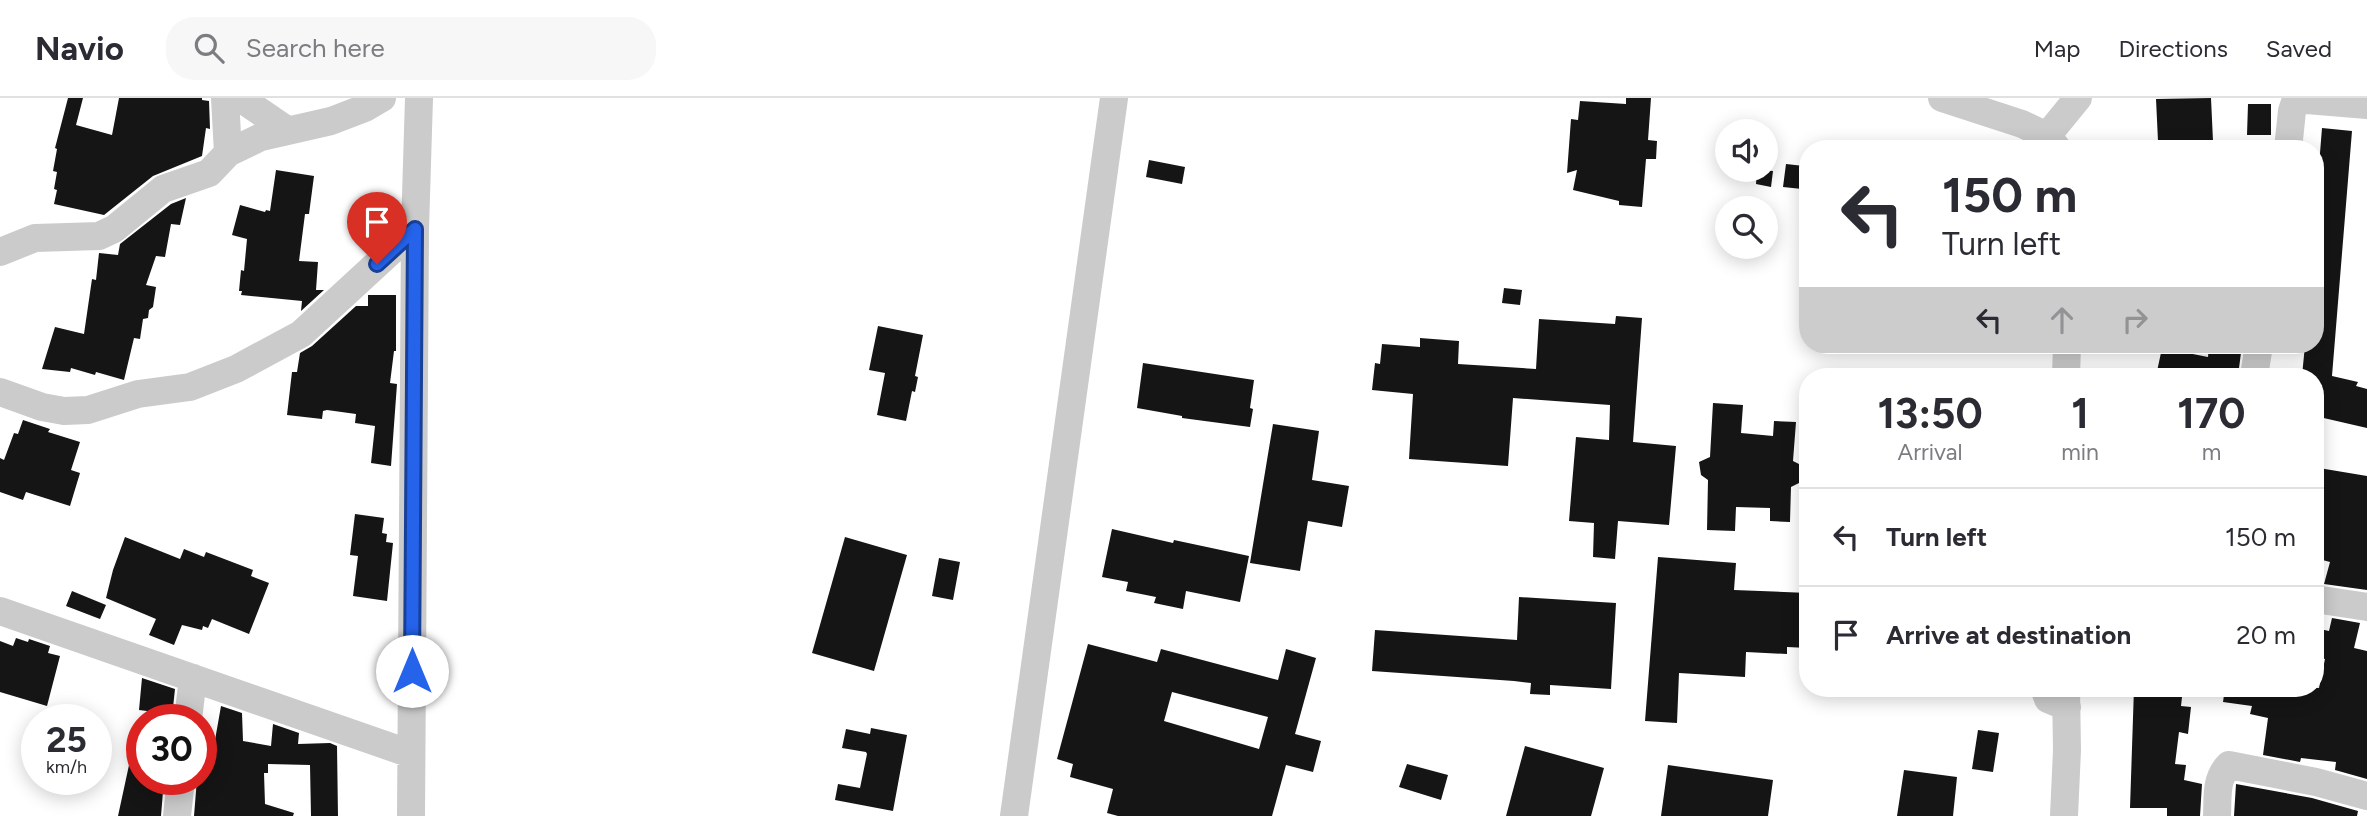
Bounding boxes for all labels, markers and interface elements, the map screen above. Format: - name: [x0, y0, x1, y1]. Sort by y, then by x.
- search box: [166, 17, 656, 80]
- text: Navio: [35, 29, 124, 68]
- icon: search: [190, 29, 228, 67]
- text: Search here: [246, 32, 385, 64]
- text: Map: [2034, 34, 2080, 63]
- text: Directions: [2118, 34, 2228, 63]
- text: Saved: [2266, 34, 2332, 63]
- map controls: [1715, 119, 1778, 259]
- button: sound: [1715, 119, 1778, 182]
- text: 150 m: [1942, 165, 2077, 224]
- icon: left: [1827, 168, 1918, 259]
- pin: [347, 192, 407, 264]
- button: search: [1715, 196, 1778, 259]
- icon: arrive: [358, 203, 396, 241]
- text: Turn left: [1942, 225, 2061, 263]
- icon: left: [1970, 301, 2008, 339]
- icon: ahead: [2043, 301, 2081, 339]
- icon: right: [2116, 301, 2154, 339]
- text: 13:50: [1877, 388, 1983, 439]
- text: 1: [2071, 388, 2089, 439]
- text: 170: [2177, 388, 2246, 439]
- text: Arrival: [1898, 438, 1963, 466]
- text: min: [2061, 438, 2099, 466]
- text: m: [2202, 438, 2221, 466]
- icon: left: [1827, 518, 1865, 556]
- text: Turn left: [1886, 521, 1987, 553]
- text: 150 m: [2225, 521, 2296, 553]
- icon: arrive: [1827, 616, 1865, 654]
- text: Arrive at destination: [1886, 619, 2131, 651]
- text: 20 m: [2236, 619, 2296, 651]
- position arrow: [375, 634, 449, 708]
- speed limit sign: 30: [126, 704, 217, 795]
- text: 25: [46, 719, 87, 761]
- text: km/h: [46, 756, 87, 778]

